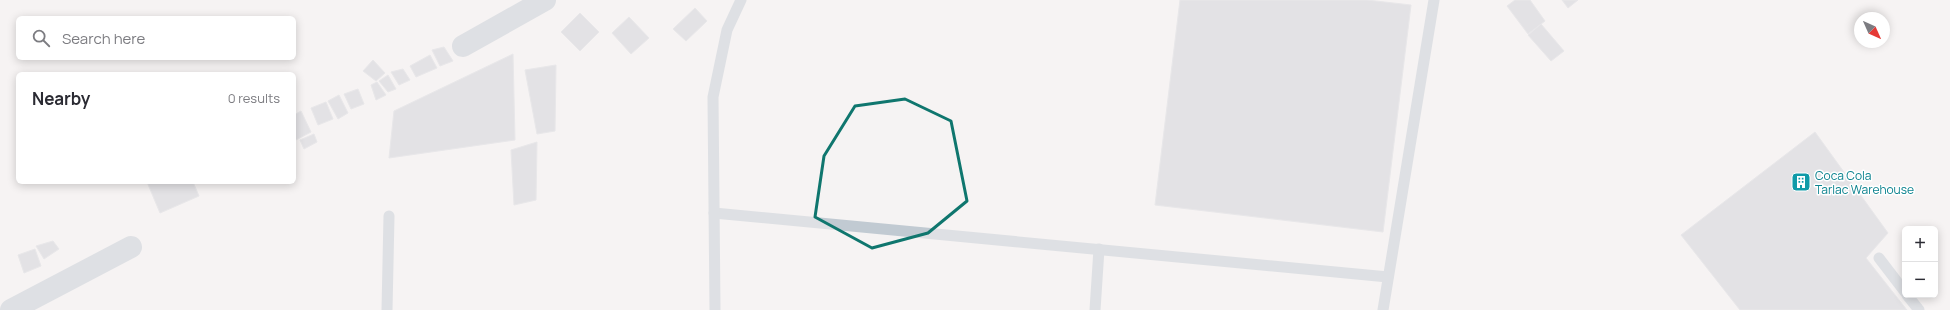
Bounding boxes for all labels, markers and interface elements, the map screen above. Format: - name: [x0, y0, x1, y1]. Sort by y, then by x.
- north arrow: [1854, 12, 1890, 48]
- search box: [16, 16, 296, 60]
- icon: search: [30, 27, 52, 49]
- text: Search here: [62, 28, 145, 49]
- text: Nearby: [32, 87, 90, 110]
- text: 0 results: [228, 89, 280, 107]
- place label: Coca Cola Tarlac Warehouse: [1815, 167, 1914, 198]
- building icon: Coca Cola Tarlac Warehouse: [1790, 171, 1812, 193]
- map controls: [1902, 226, 1938, 298]
- button: +: [1902, 226, 1938, 262]
- button: −: [1902, 262, 1938, 298]

